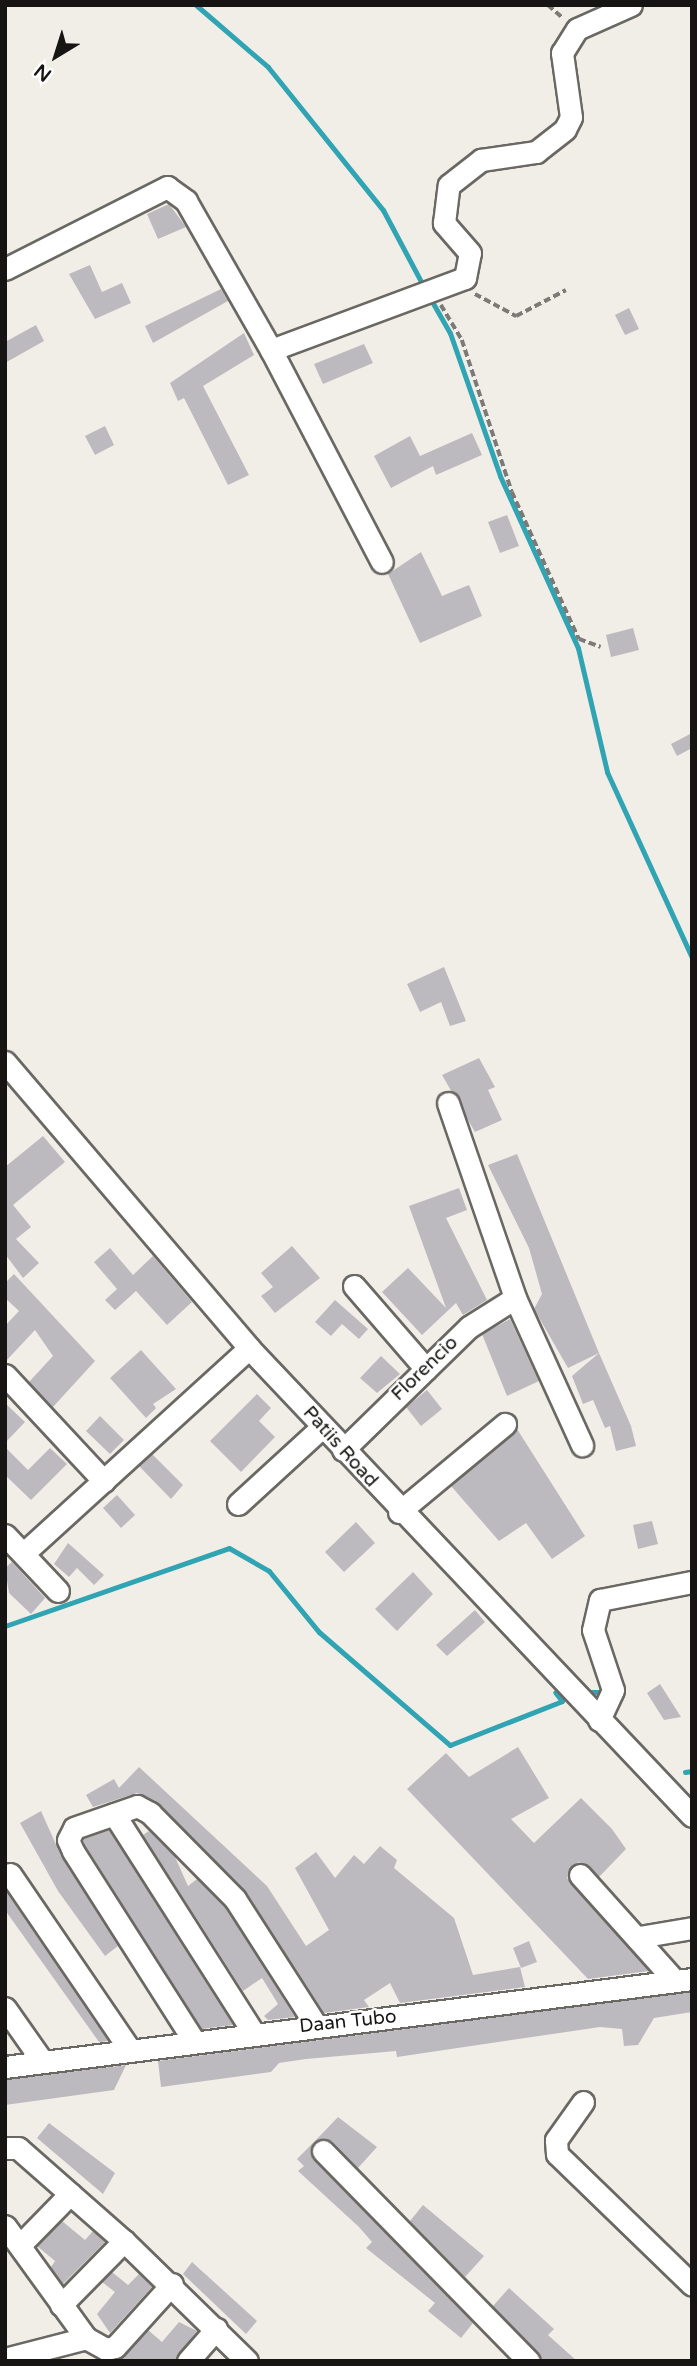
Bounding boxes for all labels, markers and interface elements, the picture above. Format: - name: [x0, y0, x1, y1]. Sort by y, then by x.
- north arrow: [21, 21, 91, 91]
- text: N: [30, 59, 56, 86]
- street label: Florencio: [387, 1332, 463, 1406]
- street label: Patiis Road: [298, 1402, 382, 1492]
- street label: Daan Tubo: [298, 2006, 398, 2038]

